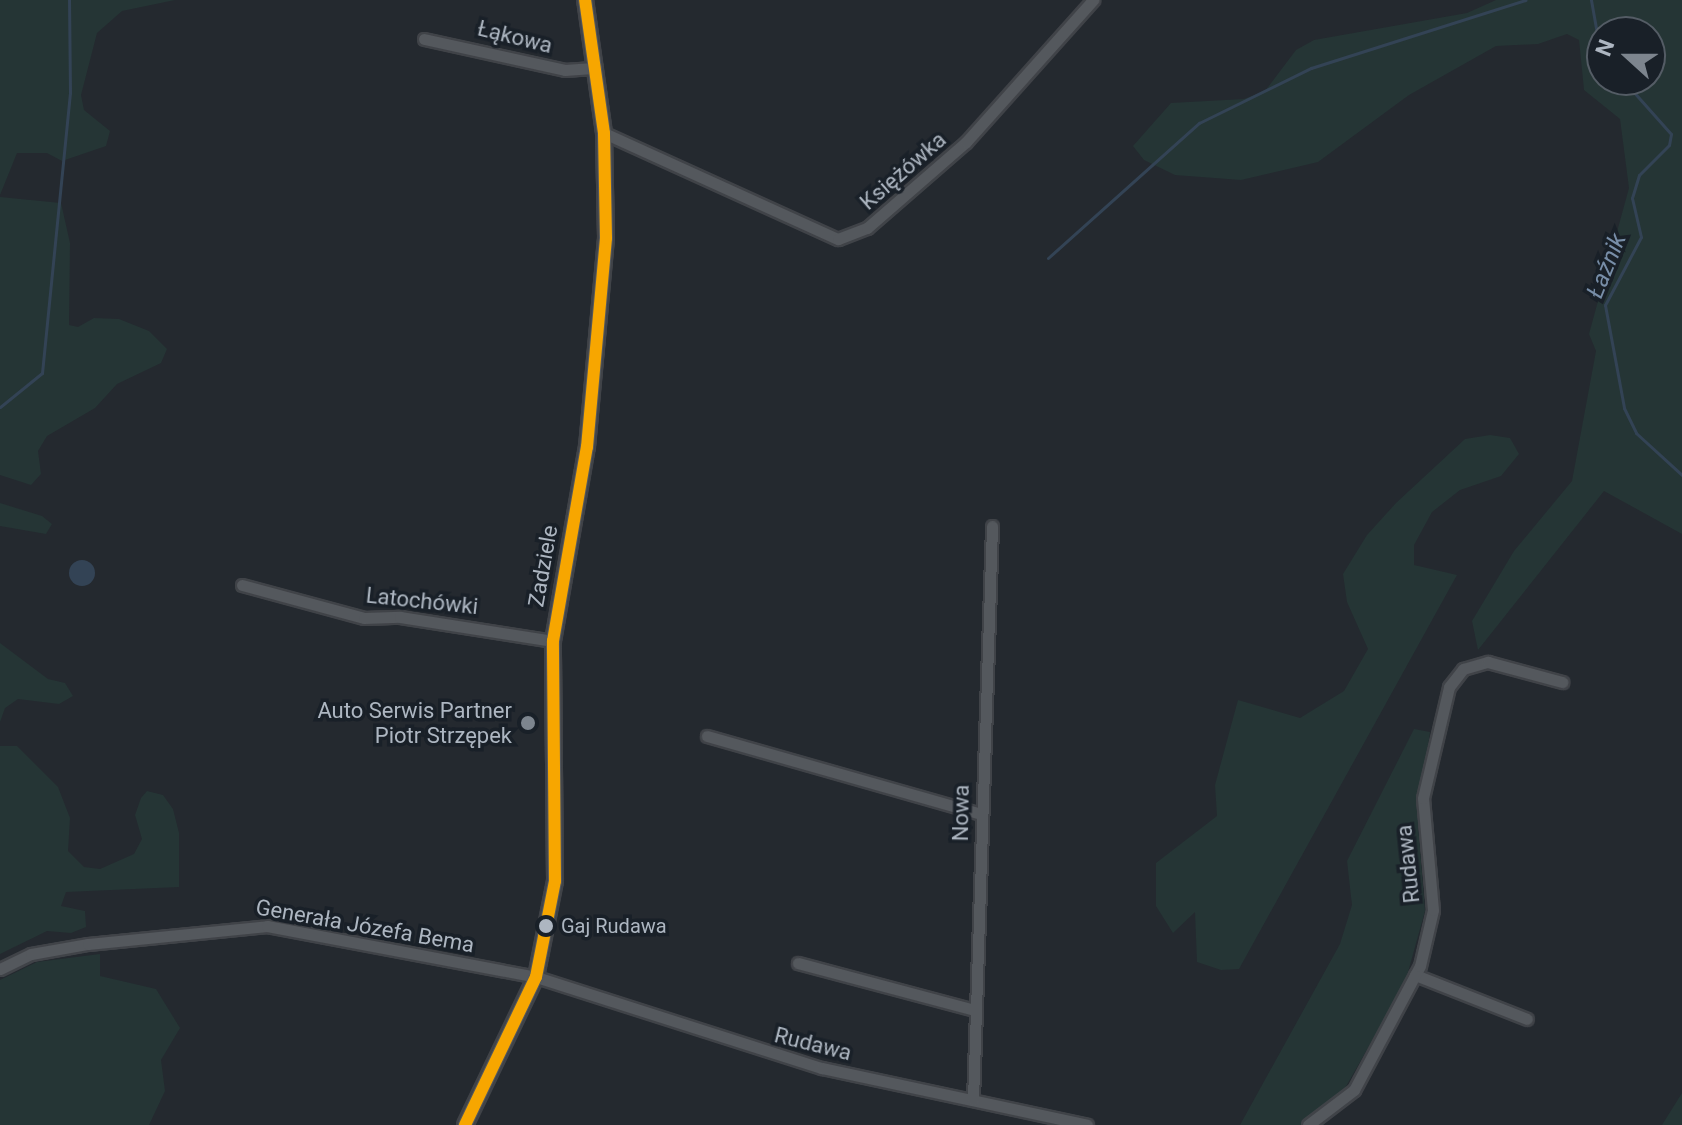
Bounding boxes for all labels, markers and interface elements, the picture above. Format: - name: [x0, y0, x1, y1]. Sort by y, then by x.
- street label: Łąkowa: [475, 15, 555, 59]
- north arrow: [1586, 16, 1666, 96]
- text: N: [1591, 36, 1619, 60]
- street label: Księżówka: [855, 127, 951, 215]
- water label: Łaźnik: [1581, 230, 1633, 302]
- street label: Zadziele: [523, 523, 563, 609]
- street label: Latochówki: [365, 582, 479, 620]
- place label: Auto Serwis Partner Piotr Strzępek: [317, 697, 512, 748]
- marker: Auto Serwis Partner Piotr Strzępek: [519, 714, 537, 732]
- street label: Nowa: [947, 784, 975, 842]
- street label: Rudawa: [1391, 824, 1425, 904]
- street label: Generała Józefa Bema: [254, 894, 476, 958]
- place label: Gaj Rudawa: [561, 914, 667, 938]
- marker: Gaj Rudawa: [538, 918, 554, 934]
- street label: Rudawa: [772, 1022, 854, 1066]

